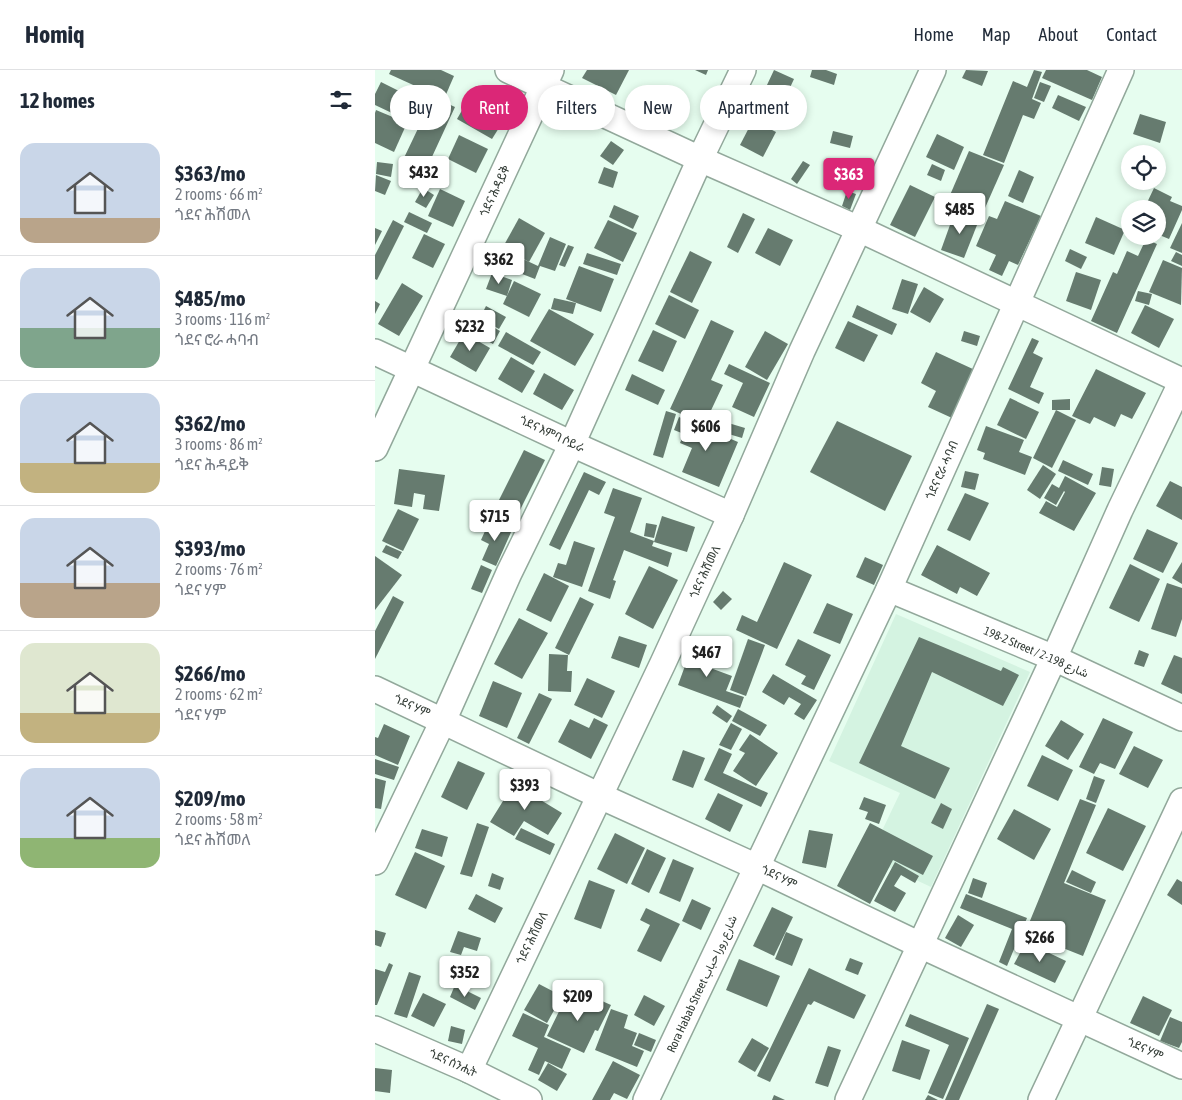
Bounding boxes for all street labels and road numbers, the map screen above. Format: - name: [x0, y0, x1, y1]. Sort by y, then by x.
- street label: ጎደና ሕዳይቅ: [477, 163, 513, 219]
- street label: ጎደና እምባ ሶይራ: [517, 413, 587, 455]
- street label: ጎደና ሮራ ሓባብ: [923, 438, 961, 502]
- street label: ጎደና ሕሽመለ: [687, 543, 723, 601]
- street label: 198-2 Street / شارع 198-2: [981, 624, 1090, 682]
- street label: ጎደና ሃም: [392, 692, 433, 721]
- street label: ጎደና ሃም: [759, 862, 800, 892]
- street label: ጎደና ሕሽመለ: [513, 909, 551, 967]
- street label: Rora Habab Street شارع رورا حباب: [664, 913, 742, 1056]
- street label: ጎደና ሃም: [1125, 1035, 1166, 1064]
- street label: ጎደና ሰንሒት: [427, 1046, 480, 1080]

